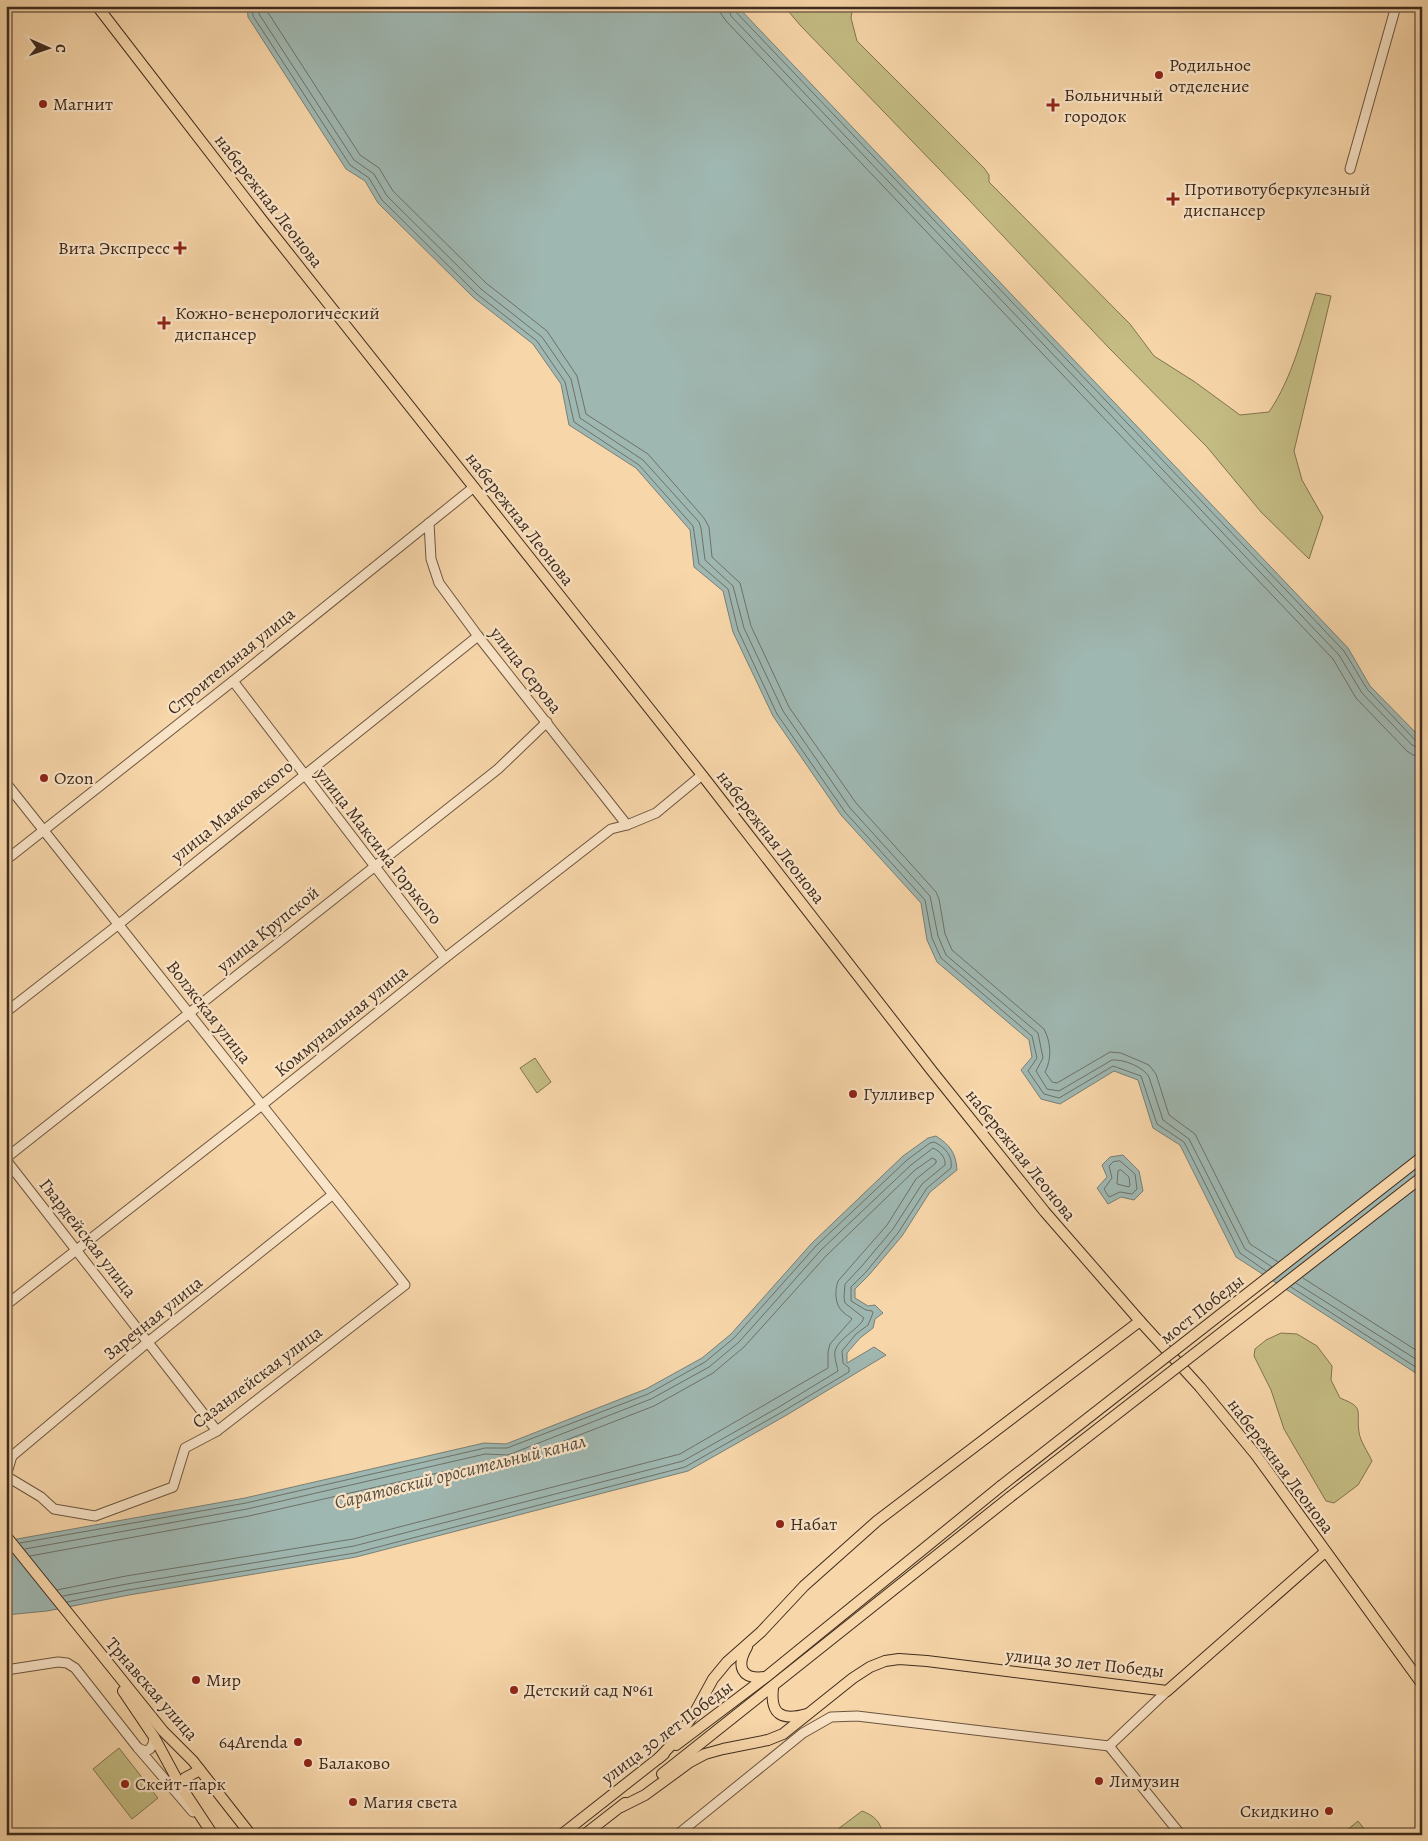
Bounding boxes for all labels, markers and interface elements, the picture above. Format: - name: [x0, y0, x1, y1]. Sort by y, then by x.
- north arrow: [22, 22, 72, 72]
- text: С: [51, 44, 70, 53]
- place label: Родильное отделение: [1169, 53, 1251, 98]
- marker: Родильное отделение: [1153, 69, 1165, 81]
- place label: Больничный городок: [1064, 83, 1163, 128]
- place label: Магнит: [53, 92, 113, 116]
- marker: Магнит: [37, 98, 49, 110]
- marker: Больничный городок: [1046, 98, 1060, 112]
- street label: набережная Леонова: [209, 129, 329, 273]
- place label: Противотуберкулезный диспансер: [1183, 177, 1370, 222]
- marker: Противотуберкулезный диспансер: [1166, 192, 1180, 206]
- place label: Вита Экспресс: [58, 236, 170, 260]
- marker: Вита Экспресс: [174, 242, 186, 254]
- place label: Кожно-венерологический диспансер: [174, 301, 380, 346]
- marker: Кожно-венерологический диспансер: [157, 316, 171, 330]
- street label: набережная Леонова: [460, 447, 580, 591]
- street label: Строительная улица: [162, 601, 301, 720]
- street label: улица Серова: [484, 621, 568, 719]
- street label: улица Маяковского: [165, 754, 298, 868]
- street label: улица Максима Горького: [310, 762, 448, 929]
- street label: набережная Леонова: [711, 765, 831, 909]
- place label: Ozon: [54, 766, 94, 790]
- marker: Ozon: [38, 772, 50, 784]
- street label: улица Крупской: [211, 880, 324, 978]
- street label: Волжская улица: [161, 955, 257, 1069]
- street label: Коммунальная улица: [269, 959, 413, 1082]
- place label: Гулливер: [863, 1082, 935, 1106]
- street label: набережная Леонова: [960, 1084, 1082, 1227]
- marker: Гулливер: [847, 1088, 859, 1100]
- street label: Гвардейская улица: [34, 1173, 143, 1303]
- street label: мост Победы: [1155, 1269, 1249, 1349]
- street label: Заречная улица: [98, 1270, 208, 1365]
- street label: Сазанлейская улица: [187, 1320, 327, 1434]
- street label: набережная Леонова: [1222, 1394, 1340, 1539]
- water label: Саратовский оросительный канал: [332, 1428, 589, 1516]
- place label: Набат: [790, 1512, 837, 1536]
- marker: Набат: [774, 1518, 786, 1530]
- street label: Трнавская улица: [101, 1632, 204, 1746]
- street label: улица 30 лет Победы: [1004, 1643, 1165, 1683]
- place label: Мир: [206, 1668, 241, 1692]
- marker: Мир: [190, 1674, 202, 1686]
- street label: улица 30 лет Победы: [596, 1675, 738, 1790]
- place label: Детский сад №61: [524, 1678, 653, 1702]
- marker: Детский сад №61: [508, 1684, 520, 1696]
- place label: 64Arenda: [219, 1730, 289, 1754]
- marker: 64Arenda: [292, 1736, 304, 1748]
- place label: Балаково: [318, 1751, 390, 1775]
- marker: Балаково: [302, 1757, 314, 1769]
- place label: Лимузин: [1109, 1769, 1180, 1793]
- place label: Скейт-парк: [135, 1772, 226, 1796]
- marker: Лимузин: [1093, 1775, 1105, 1787]
- marker: Скейт-парк: [119, 1778, 131, 1790]
- place label: Магия света: [363, 1790, 458, 1814]
- marker: Магия света: [347, 1796, 359, 1808]
- place label: Скидкино: [1240, 1799, 1319, 1823]
- marker: Скидкино: [1323, 1805, 1335, 1817]

